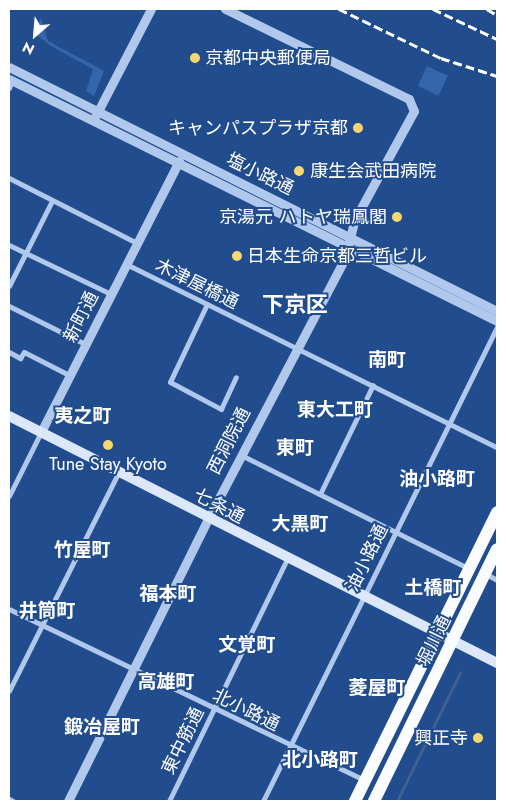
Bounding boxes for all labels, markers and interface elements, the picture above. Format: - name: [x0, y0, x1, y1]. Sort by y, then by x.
- north arrow: [10, 10, 60, 60]
- text: N: [19, 37, 38, 60]
- place label: 京都中央郵便局: [205, 47, 331, 69]
- marker: 京都中央郵便局: [189, 52, 201, 64]
- place label: キャンパスプラザ京都: [168, 117, 348, 139]
- marker: キャンパスプラザ京都: [352, 122, 364, 134]
- street label: 塩小路通: [223, 149, 297, 199]
- place label: 康生会武田病院: [310, 160, 436, 182]
- marker: 康生会武田病院: [292, 164, 306, 178]
- place label: 京湯元 ハトヤ瑞鳳閣: [220, 206, 387, 228]
- marker: 京湯元 ハトヤ瑞鳳閣: [391, 211, 403, 223]
- place label: 日本生命京都三哲ビル: [247, 245, 427, 267]
- marker: 日本生命京都三哲ビル: [231, 250, 243, 262]
- street label: 木津屋橋通: [152, 255, 242, 313]
- street label: 新町通: [59, 288, 103, 346]
- district label: 下京区: [262, 292, 328, 318]
- district label: 南町: [368, 349, 406, 371]
- district label: 東大工町: [297, 399, 373, 421]
- street label: 西洞院通: [203, 404, 255, 478]
- district label: 夷之町: [55, 405, 111, 427]
- district label: 東町: [276, 437, 314, 459]
- marker: Tune Stay Kyoto: [102, 439, 114, 451]
- place label: Tune Stay Kyoto: [49, 453, 167, 475]
- district label: 油小路町: [399, 468, 475, 490]
- street label: 七条通: [190, 484, 248, 528]
- district label: 大黒町: [272, 513, 328, 535]
- street label: 油小路通: [342, 521, 392, 595]
- district label: 竹屋町: [54, 539, 110, 561]
- district label: 土橋町: [405, 577, 461, 599]
- district label: 福本町: [140, 583, 196, 605]
- district label: 井筒町: [19, 600, 75, 622]
- street label: 堀川通: [412, 612, 456, 670]
- district label: 文覚町: [219, 634, 275, 656]
- district label: 高雄町: [138, 671, 194, 693]
- district label: 菱屋町: [349, 677, 405, 699]
- street label: 北小路通: [209, 685, 283, 735]
- street label: 東中筋通: [158, 704, 208, 778]
- district label: 鍛冶屋町: [64, 716, 140, 738]
- place label: 興正寺: [414, 727, 468, 749]
- marker: 興正寺: [472, 732, 484, 744]
- district label: 北小路町: [282, 749, 358, 771]

